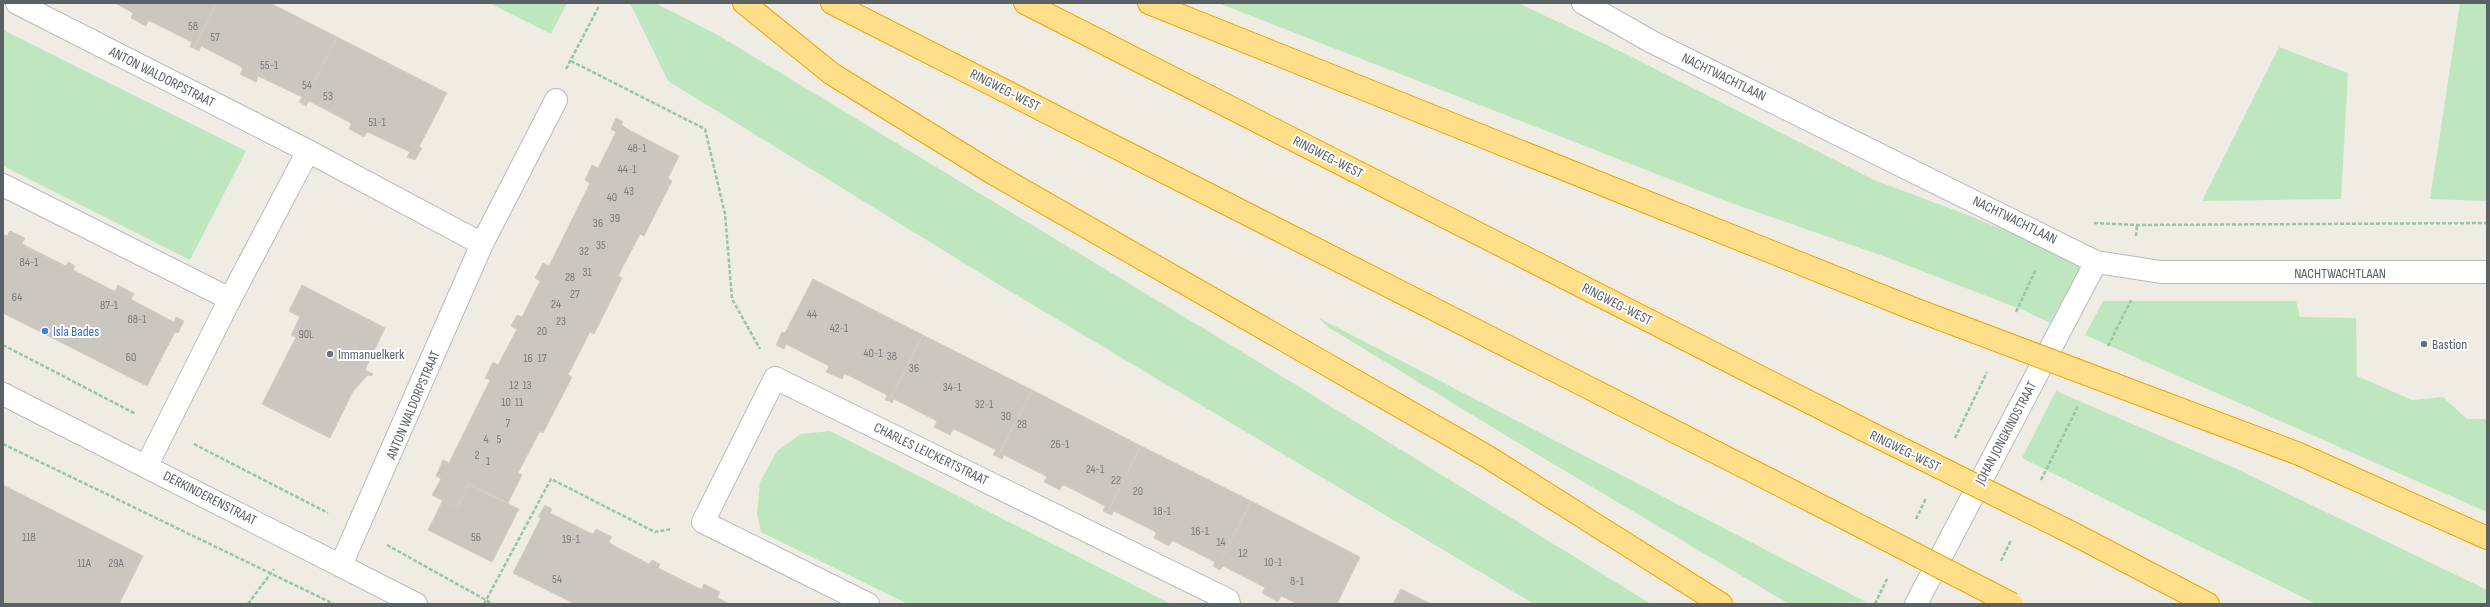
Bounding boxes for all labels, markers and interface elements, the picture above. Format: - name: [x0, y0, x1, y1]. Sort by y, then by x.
- house number: 58: [188, 19, 198, 34]
- house number: 57: [210, 30, 220, 45]
- street label: ANTON WALDORPSTRAAT: [105, 43, 218, 111]
- street label: NACHTWACHTLAAN: [1679, 49, 1769, 105]
- house number: 55-1: [260, 58, 279, 73]
- street label: RINGWEG-WEST: [967, 65, 1043, 115]
- house number: 54: [302, 78, 312, 93]
- house number: 53: [323, 89, 333, 104]
- house number: 51-1: [368, 115, 387, 130]
- street label: RINGWEG-WEST: [1290, 132, 1366, 182]
- house number: 48-1: [628, 141, 647, 156]
- house number: 44-1: [618, 162, 637, 177]
- house number: 43: [624, 184, 634, 199]
- house number: 40: [607, 190, 617, 205]
- street label: NACHTWACHTLAAN: [1970, 192, 2060, 248]
- house number: 39: [610, 211, 620, 226]
- house number: 36: [593, 216, 603, 231]
- house number: 35: [596, 238, 606, 253]
- house number: 32: [579, 244, 589, 259]
- house number: 84-1: [19, 255, 39, 270]
- house number: 31: [582, 265, 592, 280]
- street label: NACHTWACHTLAAN: [2294, 265, 2386, 282]
- house number: 28: [565, 270, 575, 285]
- street label: RINGWEG-WEST: [1579, 279, 1655, 329]
- house number: 27: [570, 287, 580, 302]
- house number: 64: [12, 290, 22, 305]
- house number: 24: [551, 297, 561, 312]
- house number: 87-1: [100, 298, 119, 313]
- house number: 44: [807, 307, 817, 322]
- house number: 88-1: [127, 312, 147, 327]
- house number: 23: [556, 314, 566, 329]
- house number: 42-1: [830, 321, 849, 336]
- place label: Isla Bades: [53, 323, 99, 340]
- house number: 20: [537, 324, 547, 339]
- marker: Isla Bades: [40, 326, 50, 336]
- house number: 90L: [298, 327, 314, 342]
- place label: Bastion: [2432, 336, 2467, 353]
- marker: Bastion: [2419, 339, 2429, 349]
- place label: Immanuelkerk: [338, 346, 405, 363]
- house number: 40-1: [864, 346, 883, 361]
- street label: ANTON WALDORPSTRAAT: [382, 348, 444, 463]
- marker: Immanuelkerk: [325, 349, 335, 359]
- house number: 38: [887, 349, 897, 364]
- house number: 60: [126, 350, 136, 365]
- house number: 16: [523, 351, 533, 366]
- house number: 17: [538, 351, 547, 366]
- house number: 36: [909, 361, 919, 376]
- house number: 12: [509, 378, 519, 393]
- house number: 13: [522, 378, 532, 393]
- street label: JOHAN JONGKINDSTRAAT: [1971, 378, 2041, 488]
- house number: 34-1: [943, 380, 962, 395]
- house number: 10: [501, 395, 511, 410]
- house number: 11: [515, 395, 524, 410]
- house number: 32-1: [975, 397, 994, 412]
- house number: 30: [1001, 409, 1011, 424]
- house number: 7: [506, 416, 511, 431]
- house number: 28: [1017, 417, 1027, 432]
- street label: CHARLES LEICKERTSTRAAT: [871, 419, 991, 489]
- street label: RINGWEG-WEST: [1867, 427, 1943, 476]
- house number: 4: [483, 432, 489, 447]
- house number: 5: [497, 432, 502, 447]
- house number: 26-1: [1051, 437, 1070, 452]
- house number: 2: [475, 448, 480, 463]
- house number: 1: [486, 454, 491, 469]
- house number: 24-1: [1086, 462, 1105, 477]
- street label: DERKINDERENSTRAAT: [160, 467, 260, 529]
- house number: 22: [1111, 473, 1121, 488]
- house number: 20: [1133, 484, 1143, 499]
- house number: 18-1: [1153, 504, 1172, 519]
- house number: 16-1: [1191, 524, 1210, 539]
- house number: 11B: [22, 530, 36, 545]
- house number: 56: [471, 530, 481, 545]
- house number: 19-1: [562, 532, 581, 547]
- house number: 14: [1216, 535, 1226, 550]
- house number: 12: [1238, 546, 1248, 561]
- house number: 10-1: [1264, 555, 1283, 570]
- house number: 11A: [77, 556, 92, 571]
- house number: 29A: [108, 556, 125, 571]
- house number: 54: [552, 572, 562, 587]
- house number: 8-1: [1290, 574, 1305, 589]

